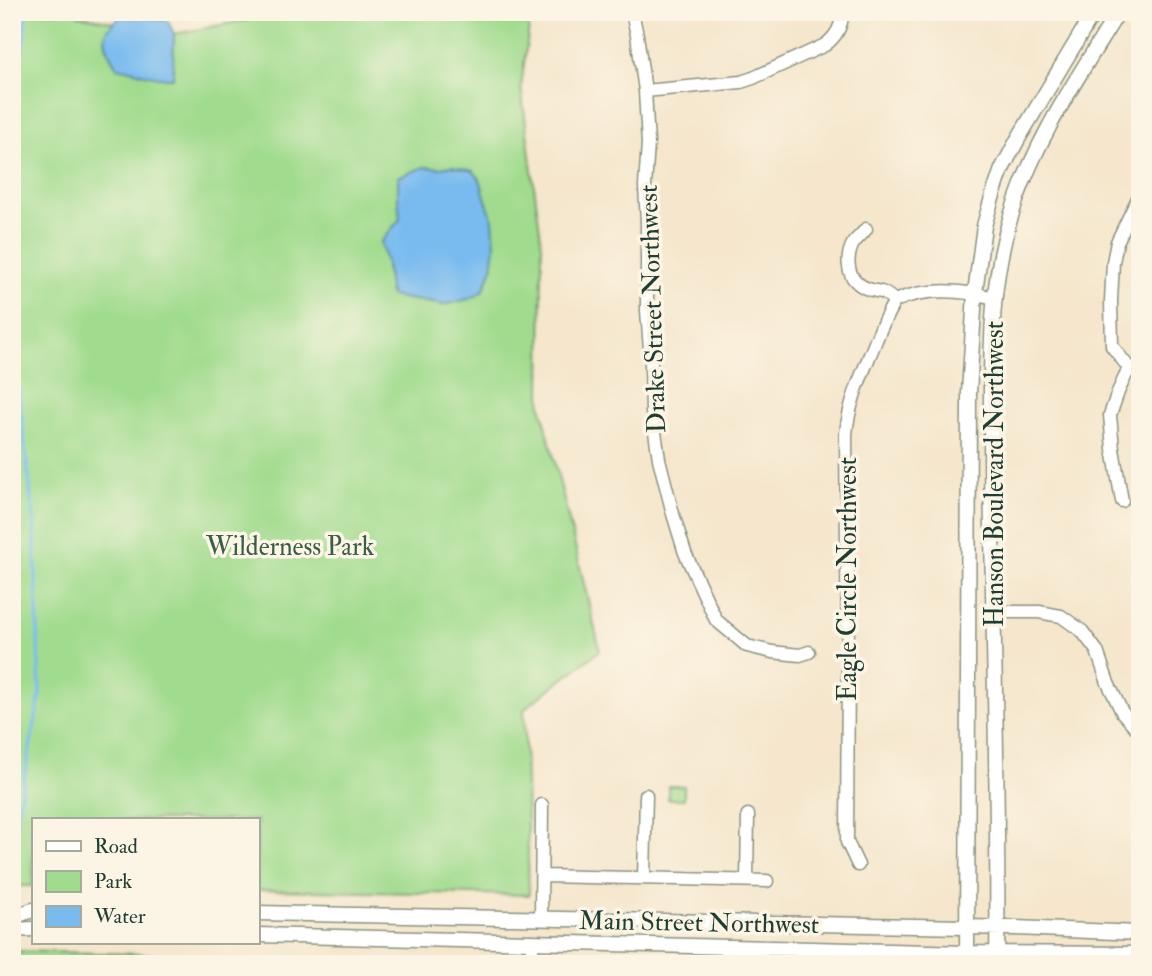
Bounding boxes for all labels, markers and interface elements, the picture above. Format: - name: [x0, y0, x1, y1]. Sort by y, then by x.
- street label: Drake Street Northwest: [633, 184, 673, 434]
- street label: Hanson Boulevard Northwest: [979, 321, 1011, 627]
- street label: Eagle Circle Northwest: [832, 457, 864, 701]
- park label: Wilderness Park: [205, 531, 375, 563]
- legend: [32, 818, 259, 944]
- text: Road: [94, 833, 139, 860]
- text: Park: [94, 868, 132, 895]
- text: Water: [93, 903, 146, 930]
- street label: Main Street Northwest: [579, 905, 819, 941]

